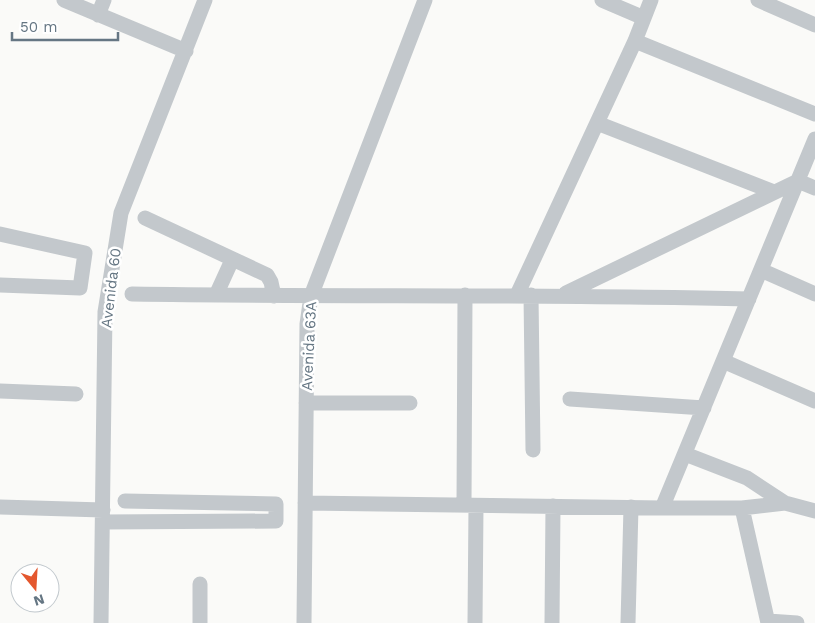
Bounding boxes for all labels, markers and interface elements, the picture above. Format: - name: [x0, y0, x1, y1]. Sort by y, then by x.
- scale bar: [12, 10, 119, 42]
- text: 50 m: [20, 18, 57, 36]
- street label: Avenida 60: [97, 247, 125, 329]
- street label: Avenida 63A: [298, 301, 320, 391]
- north arrow: [10, 563, 60, 613]
- text: N: [32, 591, 46, 610]

